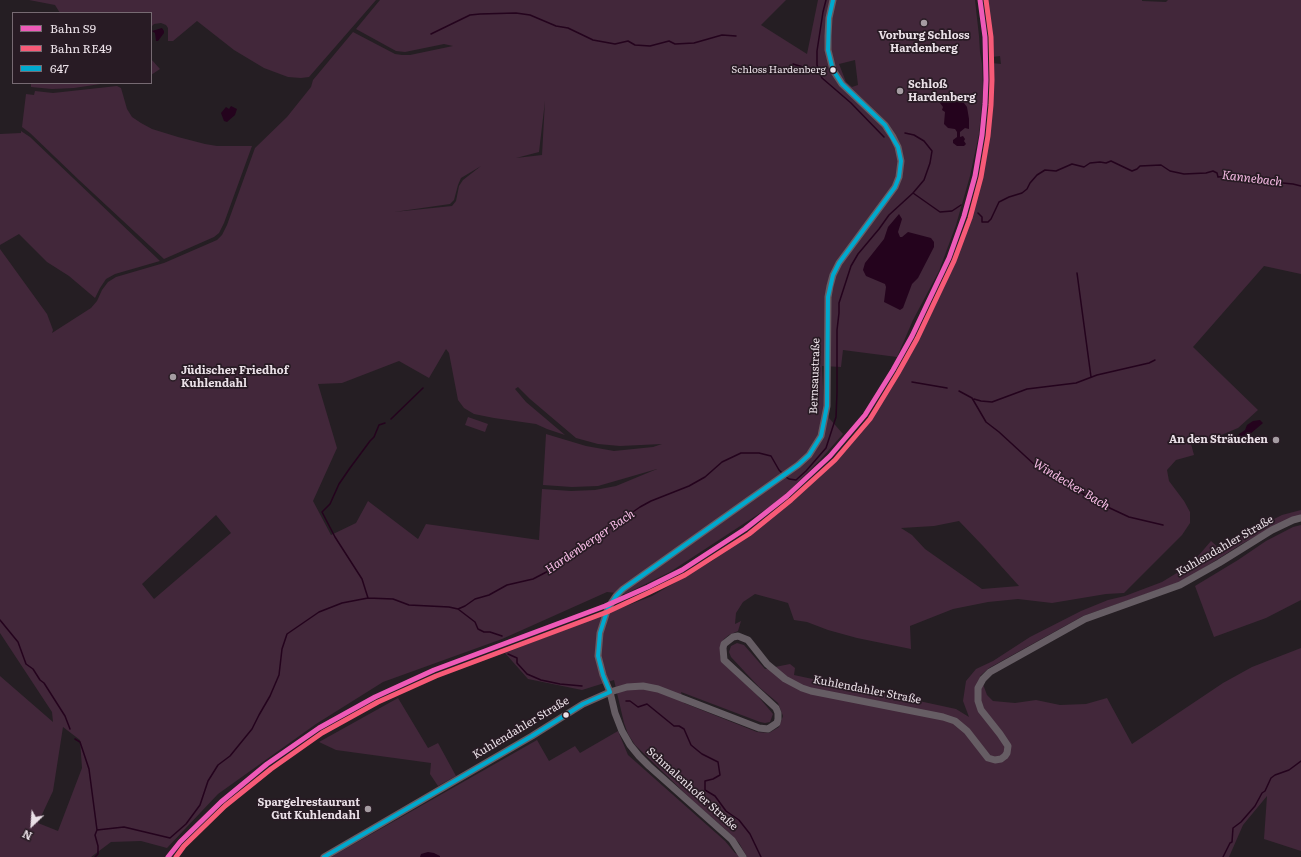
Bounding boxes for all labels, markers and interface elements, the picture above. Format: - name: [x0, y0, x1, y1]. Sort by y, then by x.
- legend: [12, 12, 152, 84]
- marker: Vorburg Schloss Hardenberg: [919, 18, 929, 28]
- text: Bahn S9: [50, 19, 96, 37]
- place label: Vorburg Schloss Hardenberg: [878, 29, 970, 55]
- text: Bahn RE49: [50, 39, 112, 57]
- text: 647: [50, 59, 69, 77]
- place label: Schloss Hardenberg: [731, 64, 826, 76]
- marker: Schloss Hardenberg: [828, 65, 838, 75]
- place label: Schloß Hardenberg: [908, 78, 976, 104]
- marker: Schloß Hardenberg: [895, 86, 905, 96]
- water label: Kannebach: [1221, 168, 1283, 190]
- street label: Bernsaustraße: [807, 338, 823, 414]
- place label: Jüdischer Friedhof Kuhlendahl: [181, 364, 288, 390]
- marker: Jüdischer Friedhof Kuhlendahl: [168, 372, 178, 382]
- place label: An den Sträuchen: [1169, 433, 1268, 447]
- marker: An den Sträuchen: [1271, 435, 1281, 445]
- water label: Windecker Bach: [1030, 456, 1112, 514]
- water label: Hardenberger Bach: [543, 507, 637, 577]
- street label: Kuhlendahler Straße: [1174, 513, 1276, 579]
- street label: Kuhlendahler Straße: [812, 673, 922, 707]
- street label: Kuhlendahler Straße: [470, 694, 572, 762]
- unlabelled marker: [561, 710, 571, 720]
- street label: Schmalenhofer Straße: [644, 745, 740, 833]
- place label: Spargelrestaurant Gut Kuhlendahl: [257, 796, 360, 822]
- marker: Spargelrestaurant Gut Kuhlendahl: [363, 804, 373, 814]
- north arrow: [12, 805, 52, 845]
- text: N: [19, 827, 35, 845]

